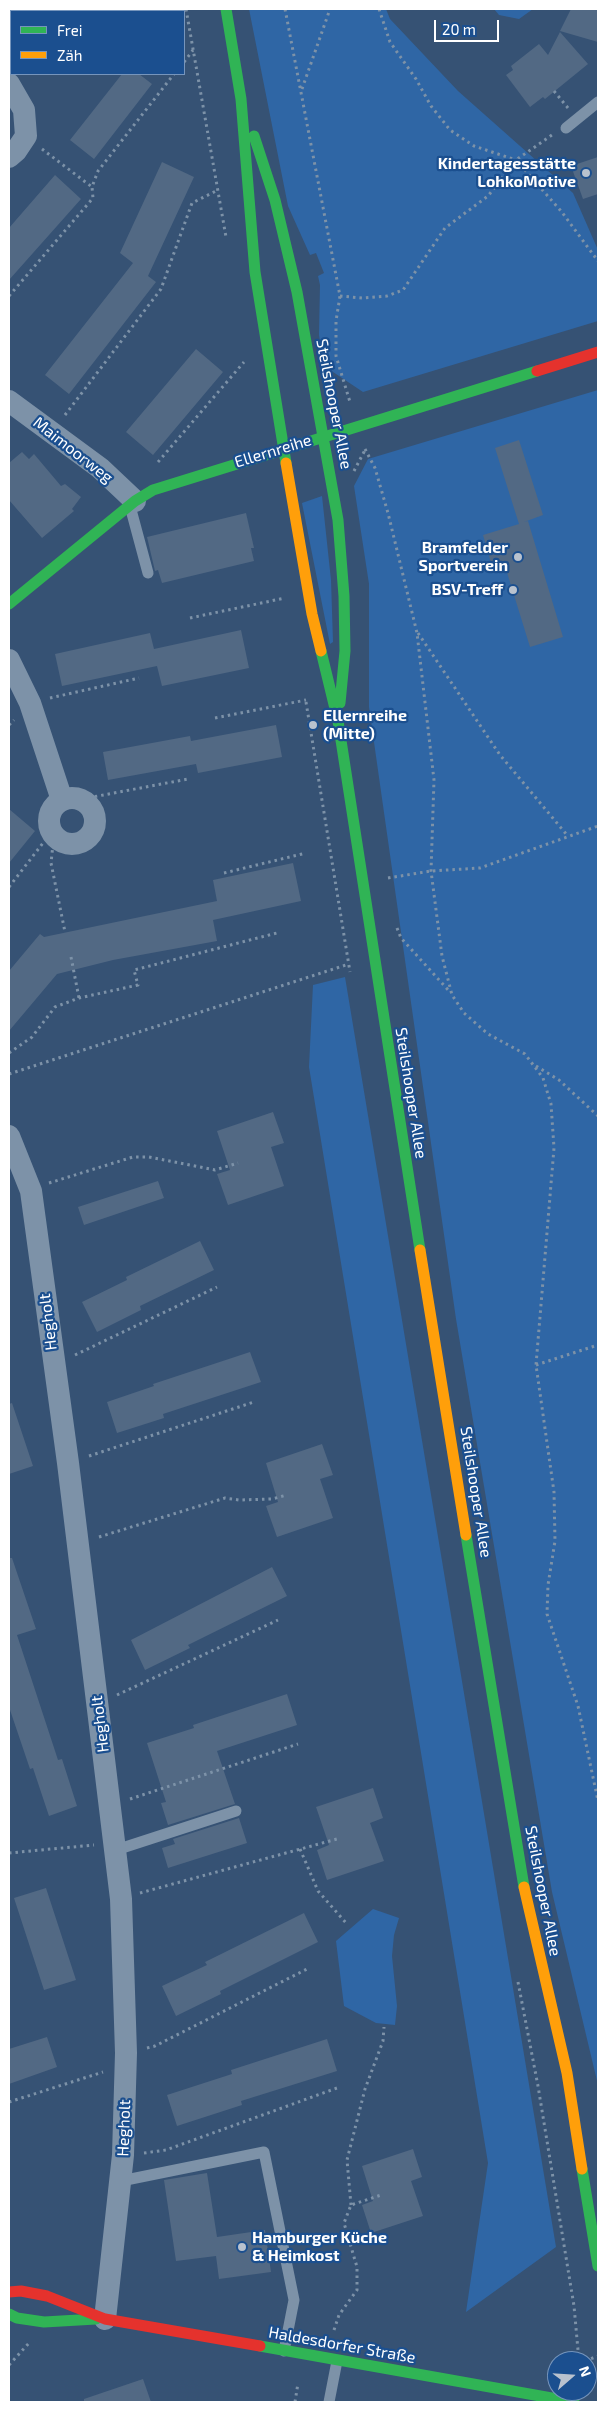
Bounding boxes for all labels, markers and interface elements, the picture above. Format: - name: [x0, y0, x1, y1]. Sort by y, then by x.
- legend: [10, 10, 185, 75]
- scale bar: [437, 10, 502, 42]
- text: 20 m: [442, 20, 476, 38]
- text: Frei: [57, 21, 82, 39]
- text: Zäh: [57, 46, 82, 64]
- place label: Kindertagesstätte LohkoMotive: [438, 154, 576, 192]
- marker: Kindertagesstätte LohkoMotive: [580, 167, 592, 179]
- street label: Steilshooper Allee: [312, 337, 356, 471]
- street label: Maimoorweg: [29, 413, 117, 487]
- street label: Ellernreihe: [232, 430, 314, 472]
- place label: Bramfelder Sportverein: [419, 538, 508, 576]
- marker: Bramfelder Sportverein: [512, 551, 524, 563]
- place label: BSV-Treff: [431, 580, 503, 600]
- marker: BSV-Treff: [507, 584, 519, 596]
- place label: Ellernreihe (Mitte): [323, 706, 407, 744]
- marker: Ellernreihe (Mitte): [307, 719, 319, 731]
- street label: Steilshooper Allee: [391, 1026, 431, 1160]
- street label: Hegholt: [35, 1292, 61, 1352]
- street label: Steilshooper Allee: [456, 1425, 496, 1559]
- street label: Hegholt: [87, 1694, 113, 1754]
- street label: Steilshooper Allee: [521, 1824, 565, 1958]
- street label: Hegholt: [113, 2099, 135, 2157]
- place label: Hamburger Küche & Heimkost: [252, 2228, 387, 2266]
- marker: Hamburger Küche & Heimkost: [236, 2241, 248, 2253]
- street label: Haldesdorfer Straße: [267, 2323, 417, 2367]
- north arrow: [547, 2351, 597, 2401]
- text: N: [576, 2364, 595, 2379]

